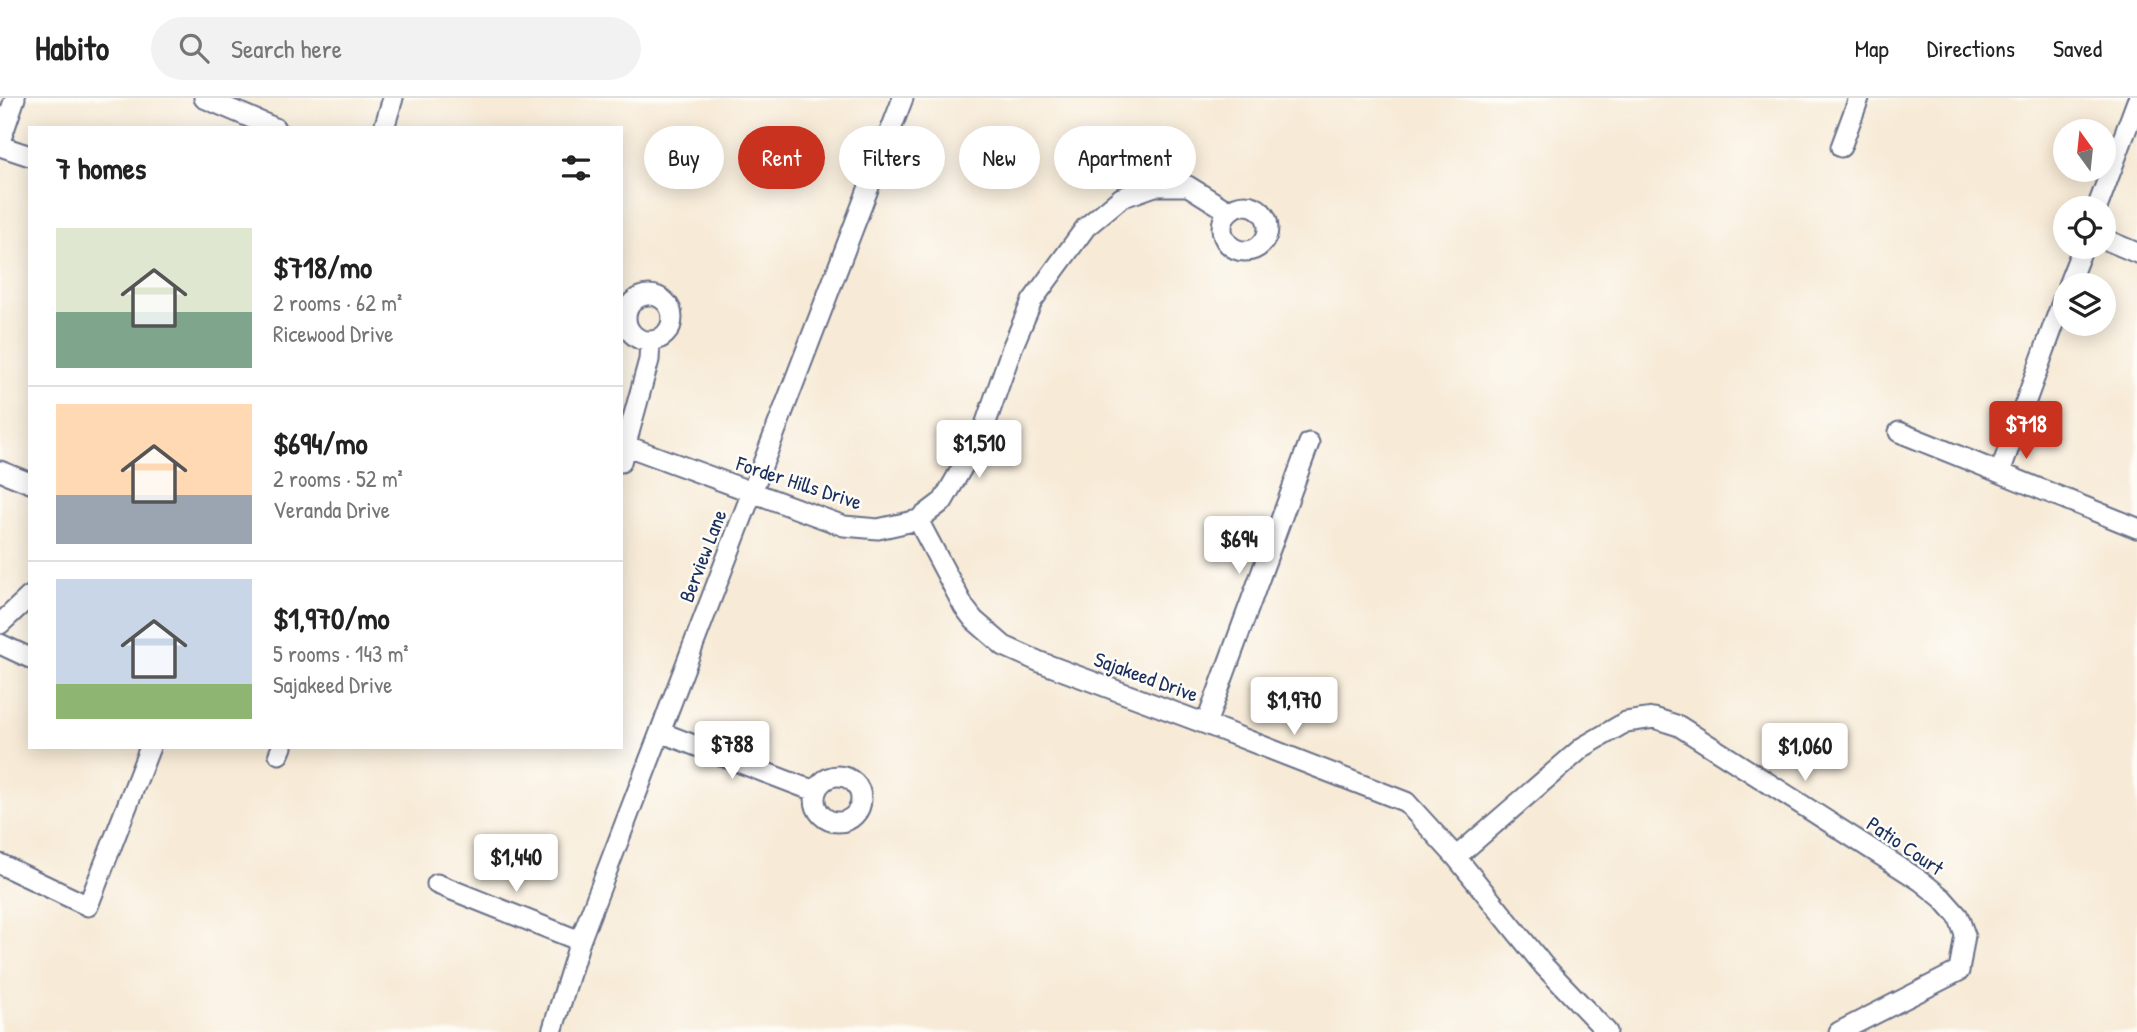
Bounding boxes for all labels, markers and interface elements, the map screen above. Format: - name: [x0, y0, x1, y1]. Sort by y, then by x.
- search box: [151, 17, 641, 80]
- text: Habito: [35, 26, 109, 70]
- icon: search: [175, 29, 213, 67]
- text: Search here: [231, 31, 342, 66]
- text: Map: [1855, 32, 1889, 64]
- text: Directions: [1927, 32, 2015, 64]
- text: Saved: [2053, 32, 2102, 64]
- north arrow: [2053, 119, 2116, 182]
- map controls: [2053, 119, 2116, 336]
- chip: Buy: [644, 126, 724, 189]
- chip: Rent: [738, 126, 825, 189]
- chip: Filters: [839, 126, 945, 189]
- chip: New: [959, 126, 1040, 189]
- chip: Apartment: [1054, 126, 1196, 189]
- text: 7 homes: [56, 148, 146, 188]
- icon: filters: [557, 149, 595, 187]
- button: locate: [2053, 196, 2116, 259]
- text: $718/mo: [273, 247, 372, 287]
- icon: home: [112, 256, 196, 340]
- button: layers: [2053, 273, 2116, 336]
- text: 2 rooms · 62 m²: [273, 287, 402, 318]
- text: Ricewood Drive: [273, 318, 393, 349]
- pin: $718: [1985, 402, 2067, 461]
- text: $718: [2005, 408, 2047, 439]
- pin: $1,510: [922, 420, 1036, 480]
- text: $694/mo: [273, 423, 368, 463]
- text: $1,510: [952, 427, 1006, 458]
- icon: home: [112, 432, 196, 516]
- street label: Forder Hills Drive: [732, 448, 865, 516]
- text: 2 rooms · 52 m²: [273, 463, 403, 494]
- text: Veranda Drive: [273, 494, 390, 525]
- street label: Berview Lane: [672, 505, 733, 606]
- pin: $694: [1198, 517, 1280, 576]
- text: $694: [1220, 523, 1258, 554]
- text: $1,970/mo: [273, 598, 390, 638]
- icon: home: [112, 607, 196, 691]
- text: 5 rooms · 143 m²: [273, 638, 409, 669]
- street label: Sajakeed Drive: [1090, 644, 1202, 709]
- text: Sajakeed Drive: [273, 669, 392, 700]
- pin: $1,970: [1237, 678, 1351, 737]
- text: $1,970: [1267, 684, 1321, 715]
- pin: $788: [691, 722, 773, 781]
- pin: $1,060: [1748, 724, 1862, 783]
- text: $788: [711, 728, 753, 759]
- text: $1,060: [1778, 730, 1832, 761]
- street label: Patio Court: [1861, 809, 1950, 882]
- pin: $1,440: [459, 834, 573, 894]
- text: $1,440: [490, 841, 542, 872]

